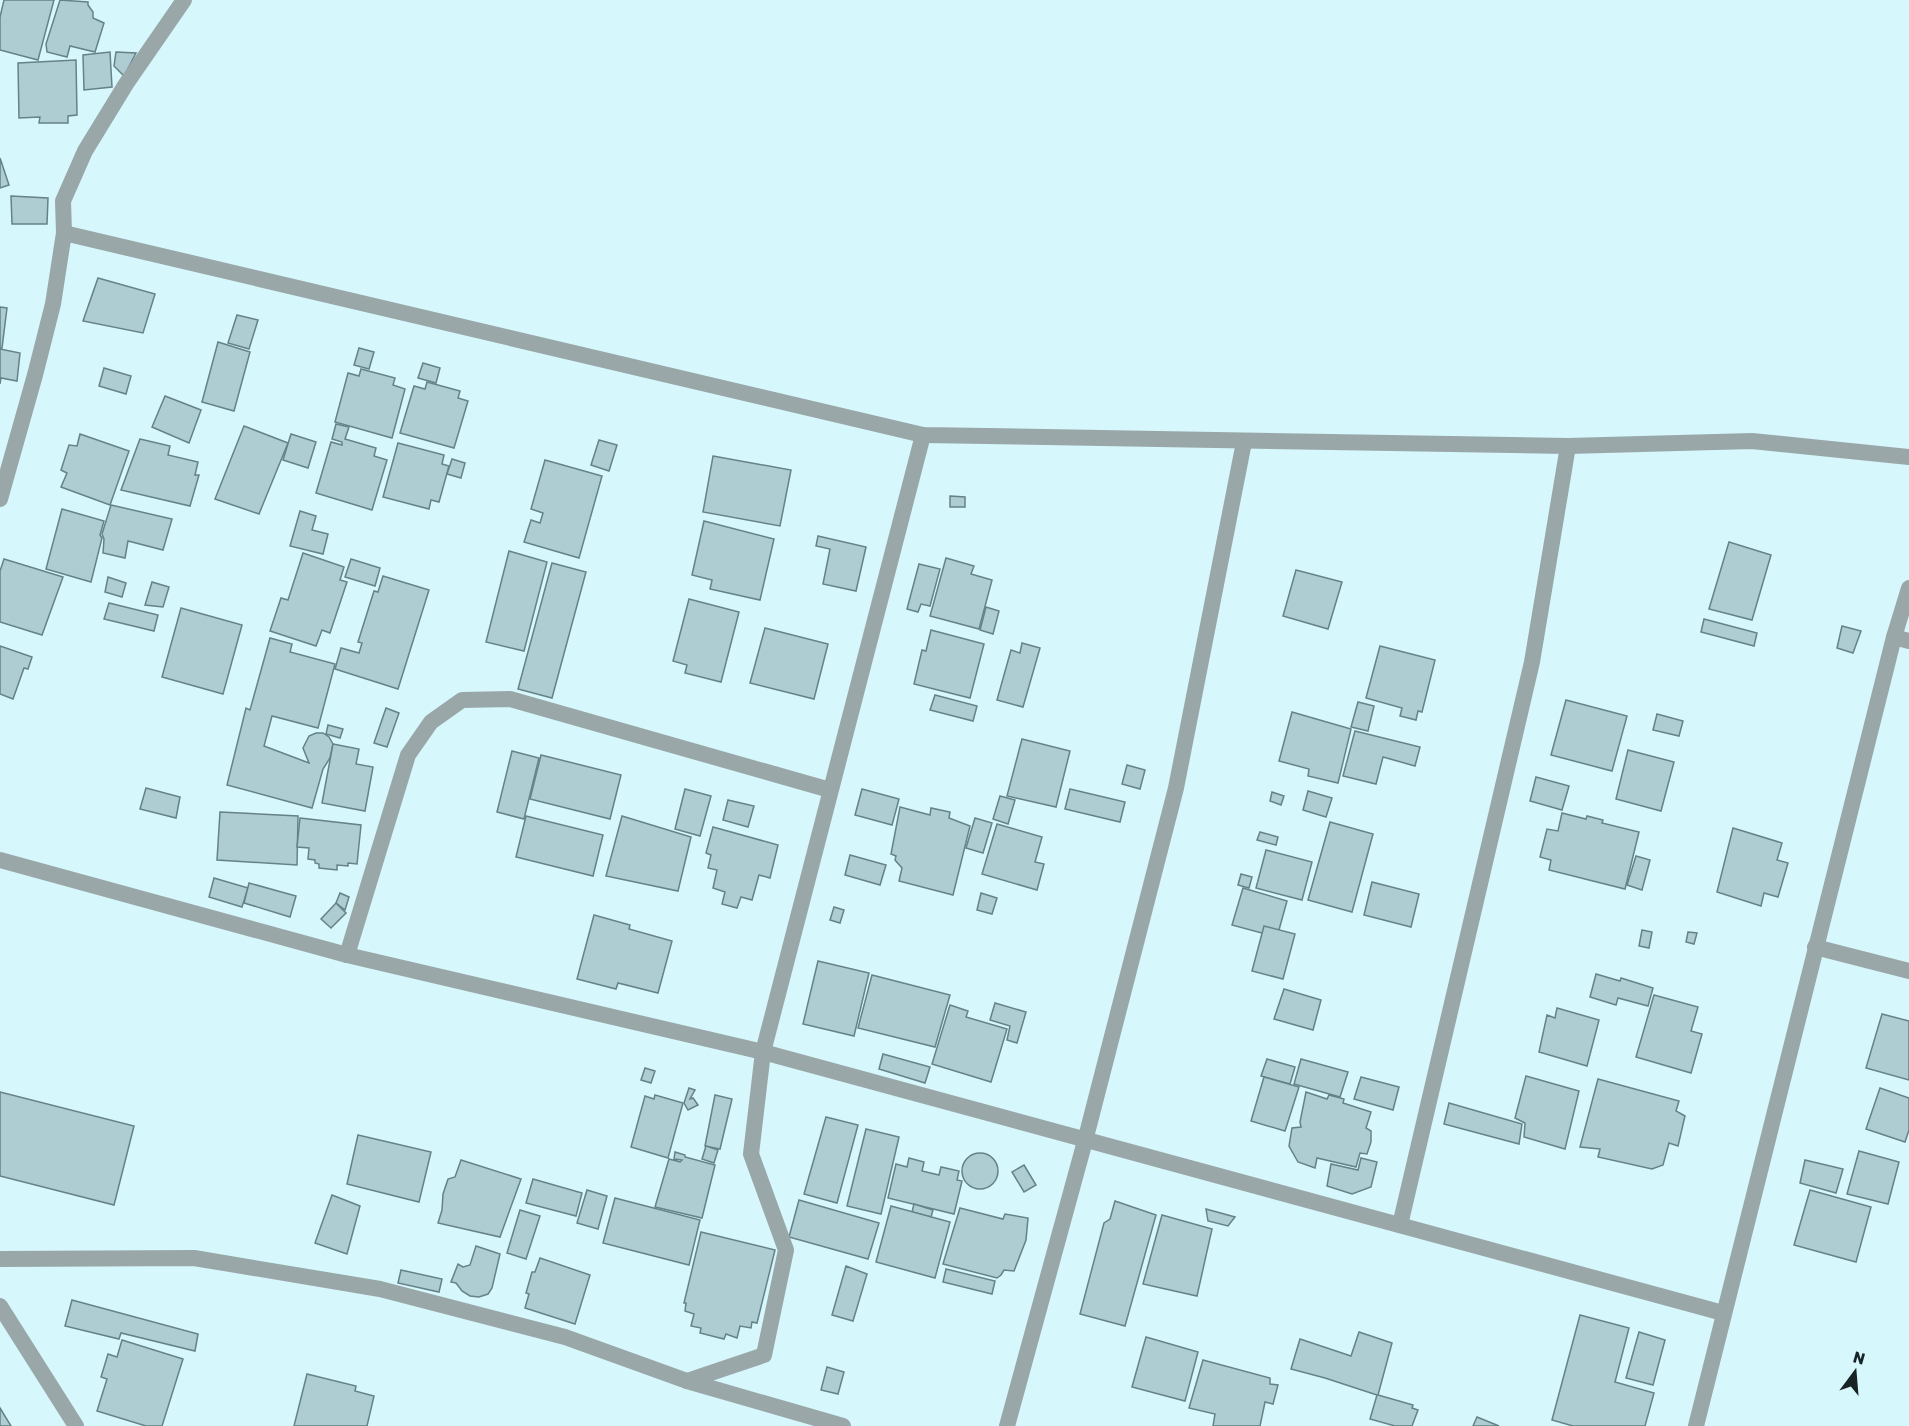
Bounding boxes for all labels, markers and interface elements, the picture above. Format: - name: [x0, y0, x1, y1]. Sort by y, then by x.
- north arrow: [1825, 1342, 1885, 1402]
- text: N: [1851, 1347, 1867, 1369]

